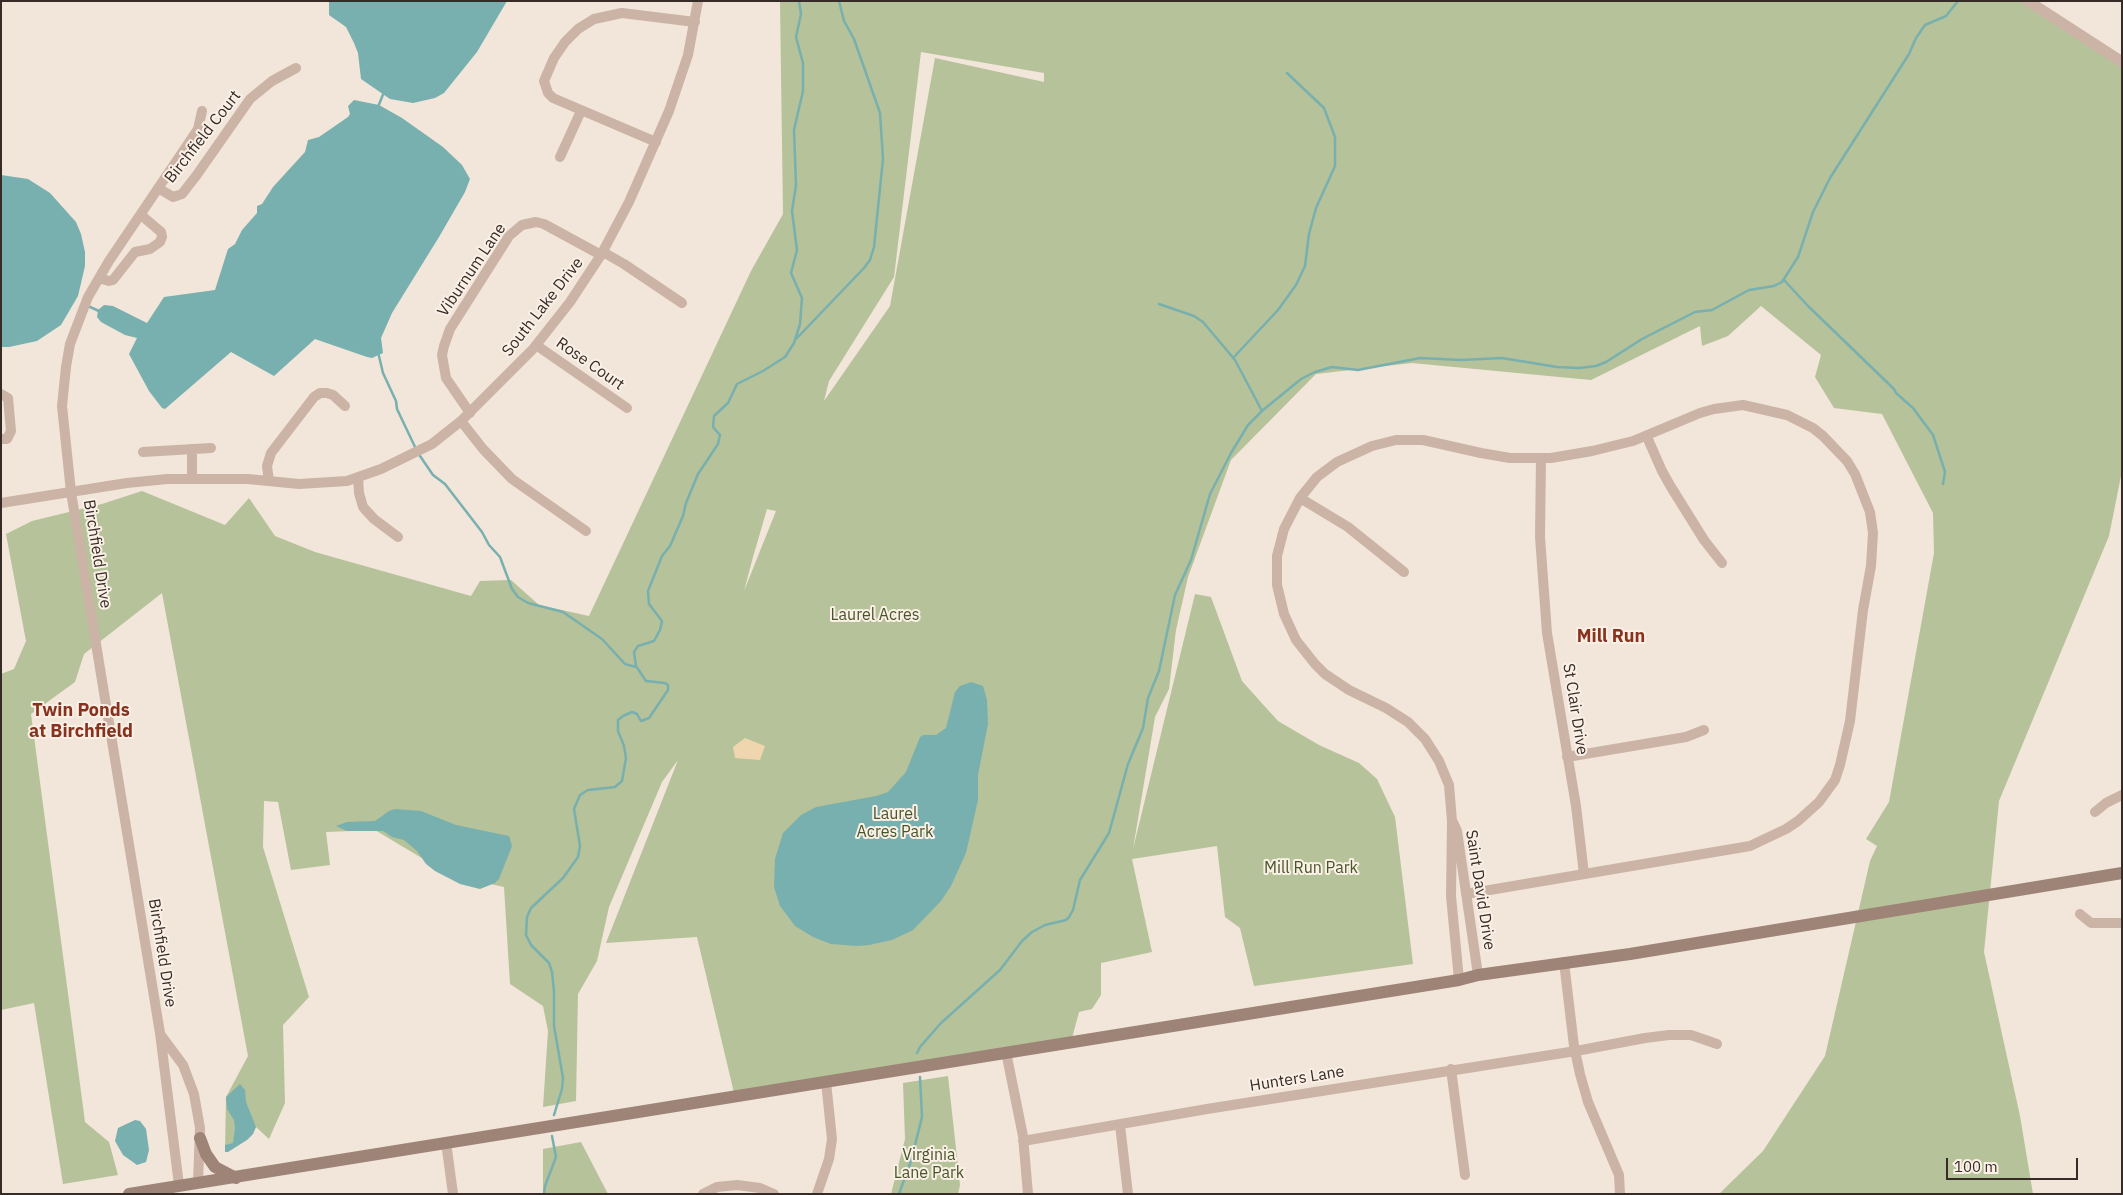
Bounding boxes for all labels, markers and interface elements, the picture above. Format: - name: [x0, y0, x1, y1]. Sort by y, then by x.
- street label: Birchfield Court: [161, 87, 245, 187]
- street label: Viburnum Lane: [434, 220, 510, 320]
- street label: South Lake Drive: [498, 254, 588, 360]
- street label: Rose Court: [552, 334, 628, 394]
- street label: Birchfield Drive: [79, 498, 115, 610]
- park label: Laurel Acres: [830, 605, 920, 625]
- district label: Mill Run: [1577, 626, 1645, 648]
- street label: St Clair Drive: [1558, 662, 1592, 756]
- district label: Twin Ponds at Birchfield: [29, 700, 133, 742]
- park label: Laurel Acres Park: [857, 804, 933, 842]
- street label: Saint David Drive: [1461, 828, 1499, 952]
- park label: Mill Run Park: [1264, 858, 1358, 878]
- street label: Birchfield Drive: [144, 897, 180, 1009]
- street label: Hunters Lane: [1248, 1062, 1346, 1096]
- park label: Virginia Lane Park: [894, 1145, 964, 1183]
- scale bar: [1948, 1148, 2080, 1180]
- text: 100 m: [1954, 1157, 1998, 1176]

